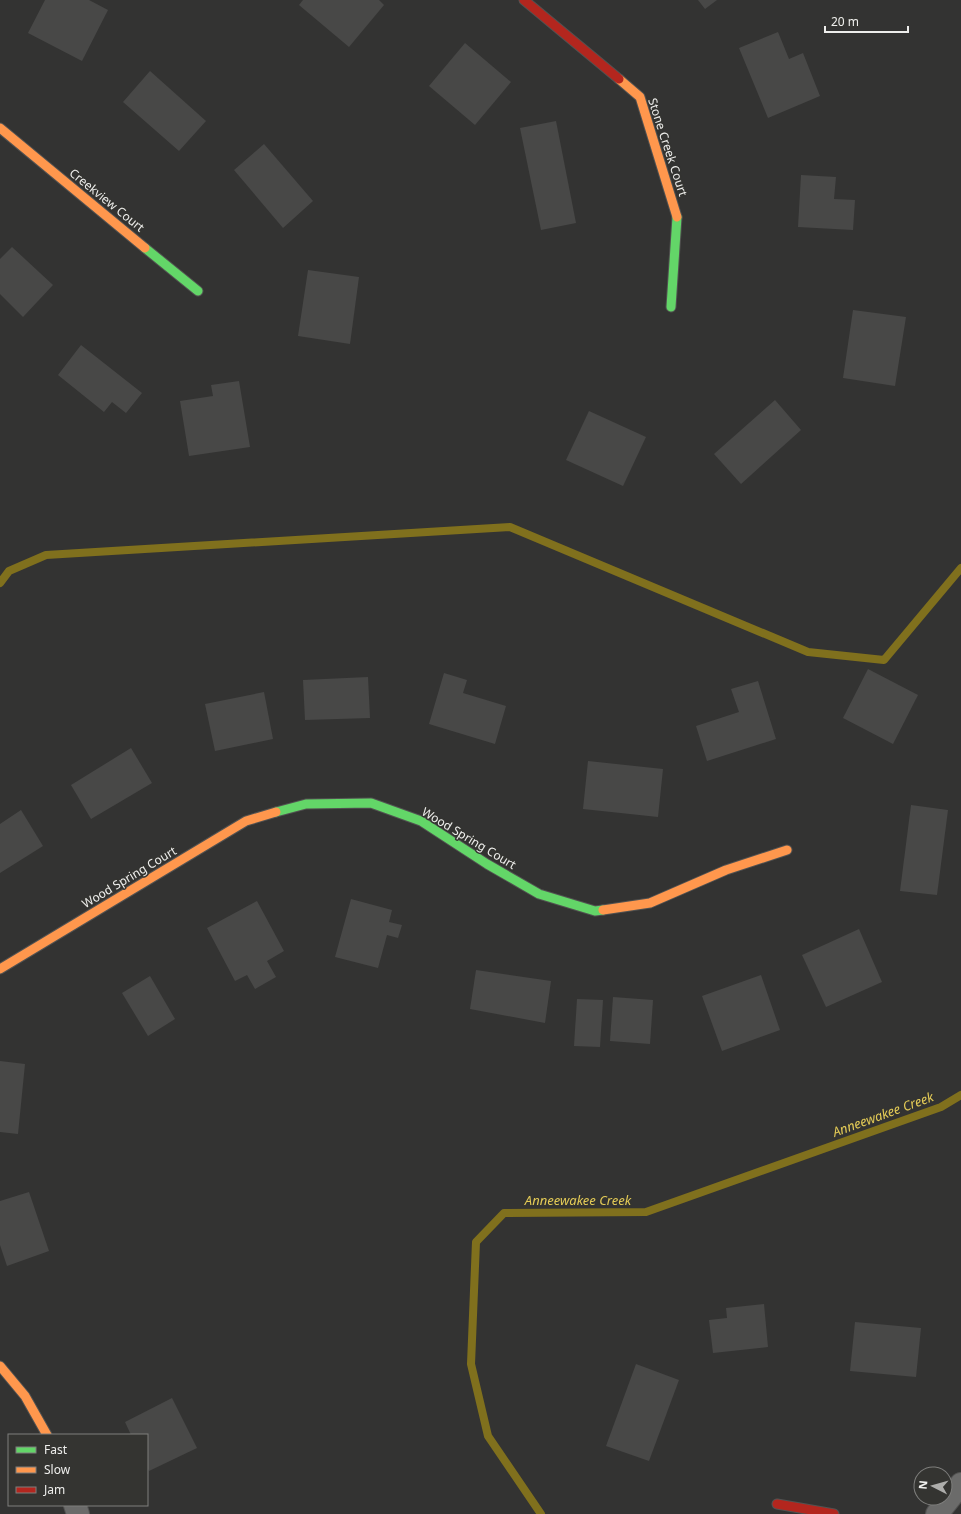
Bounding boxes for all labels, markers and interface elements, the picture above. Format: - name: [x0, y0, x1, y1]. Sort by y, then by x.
- scale bar: [825, 8, 908, 34]
- text: 20 m: [831, 13, 859, 30]
- street label: Stone Creek Court: [644, 96, 692, 199]
- street label: Creekview Court: [66, 164, 149, 236]
- street label: Wood Spring Court: [419, 803, 520, 873]
- street label: Wood Spring Court: [79, 842, 180, 912]
- water label: Anneewakee Creek: [829, 1087, 937, 1141]
- water label: Anneewakee Creek: [524, 1191, 632, 1209]
- legend: [8, 1434, 148, 1506]
- text: Fast: [44, 1441, 68, 1458]
- text: Slow: [44, 1461, 71, 1478]
- north arrow: [913, 1466, 953, 1506]
- text: N: [915, 1480, 930, 1490]
- text: Jam: [43, 1481, 65, 1498]

